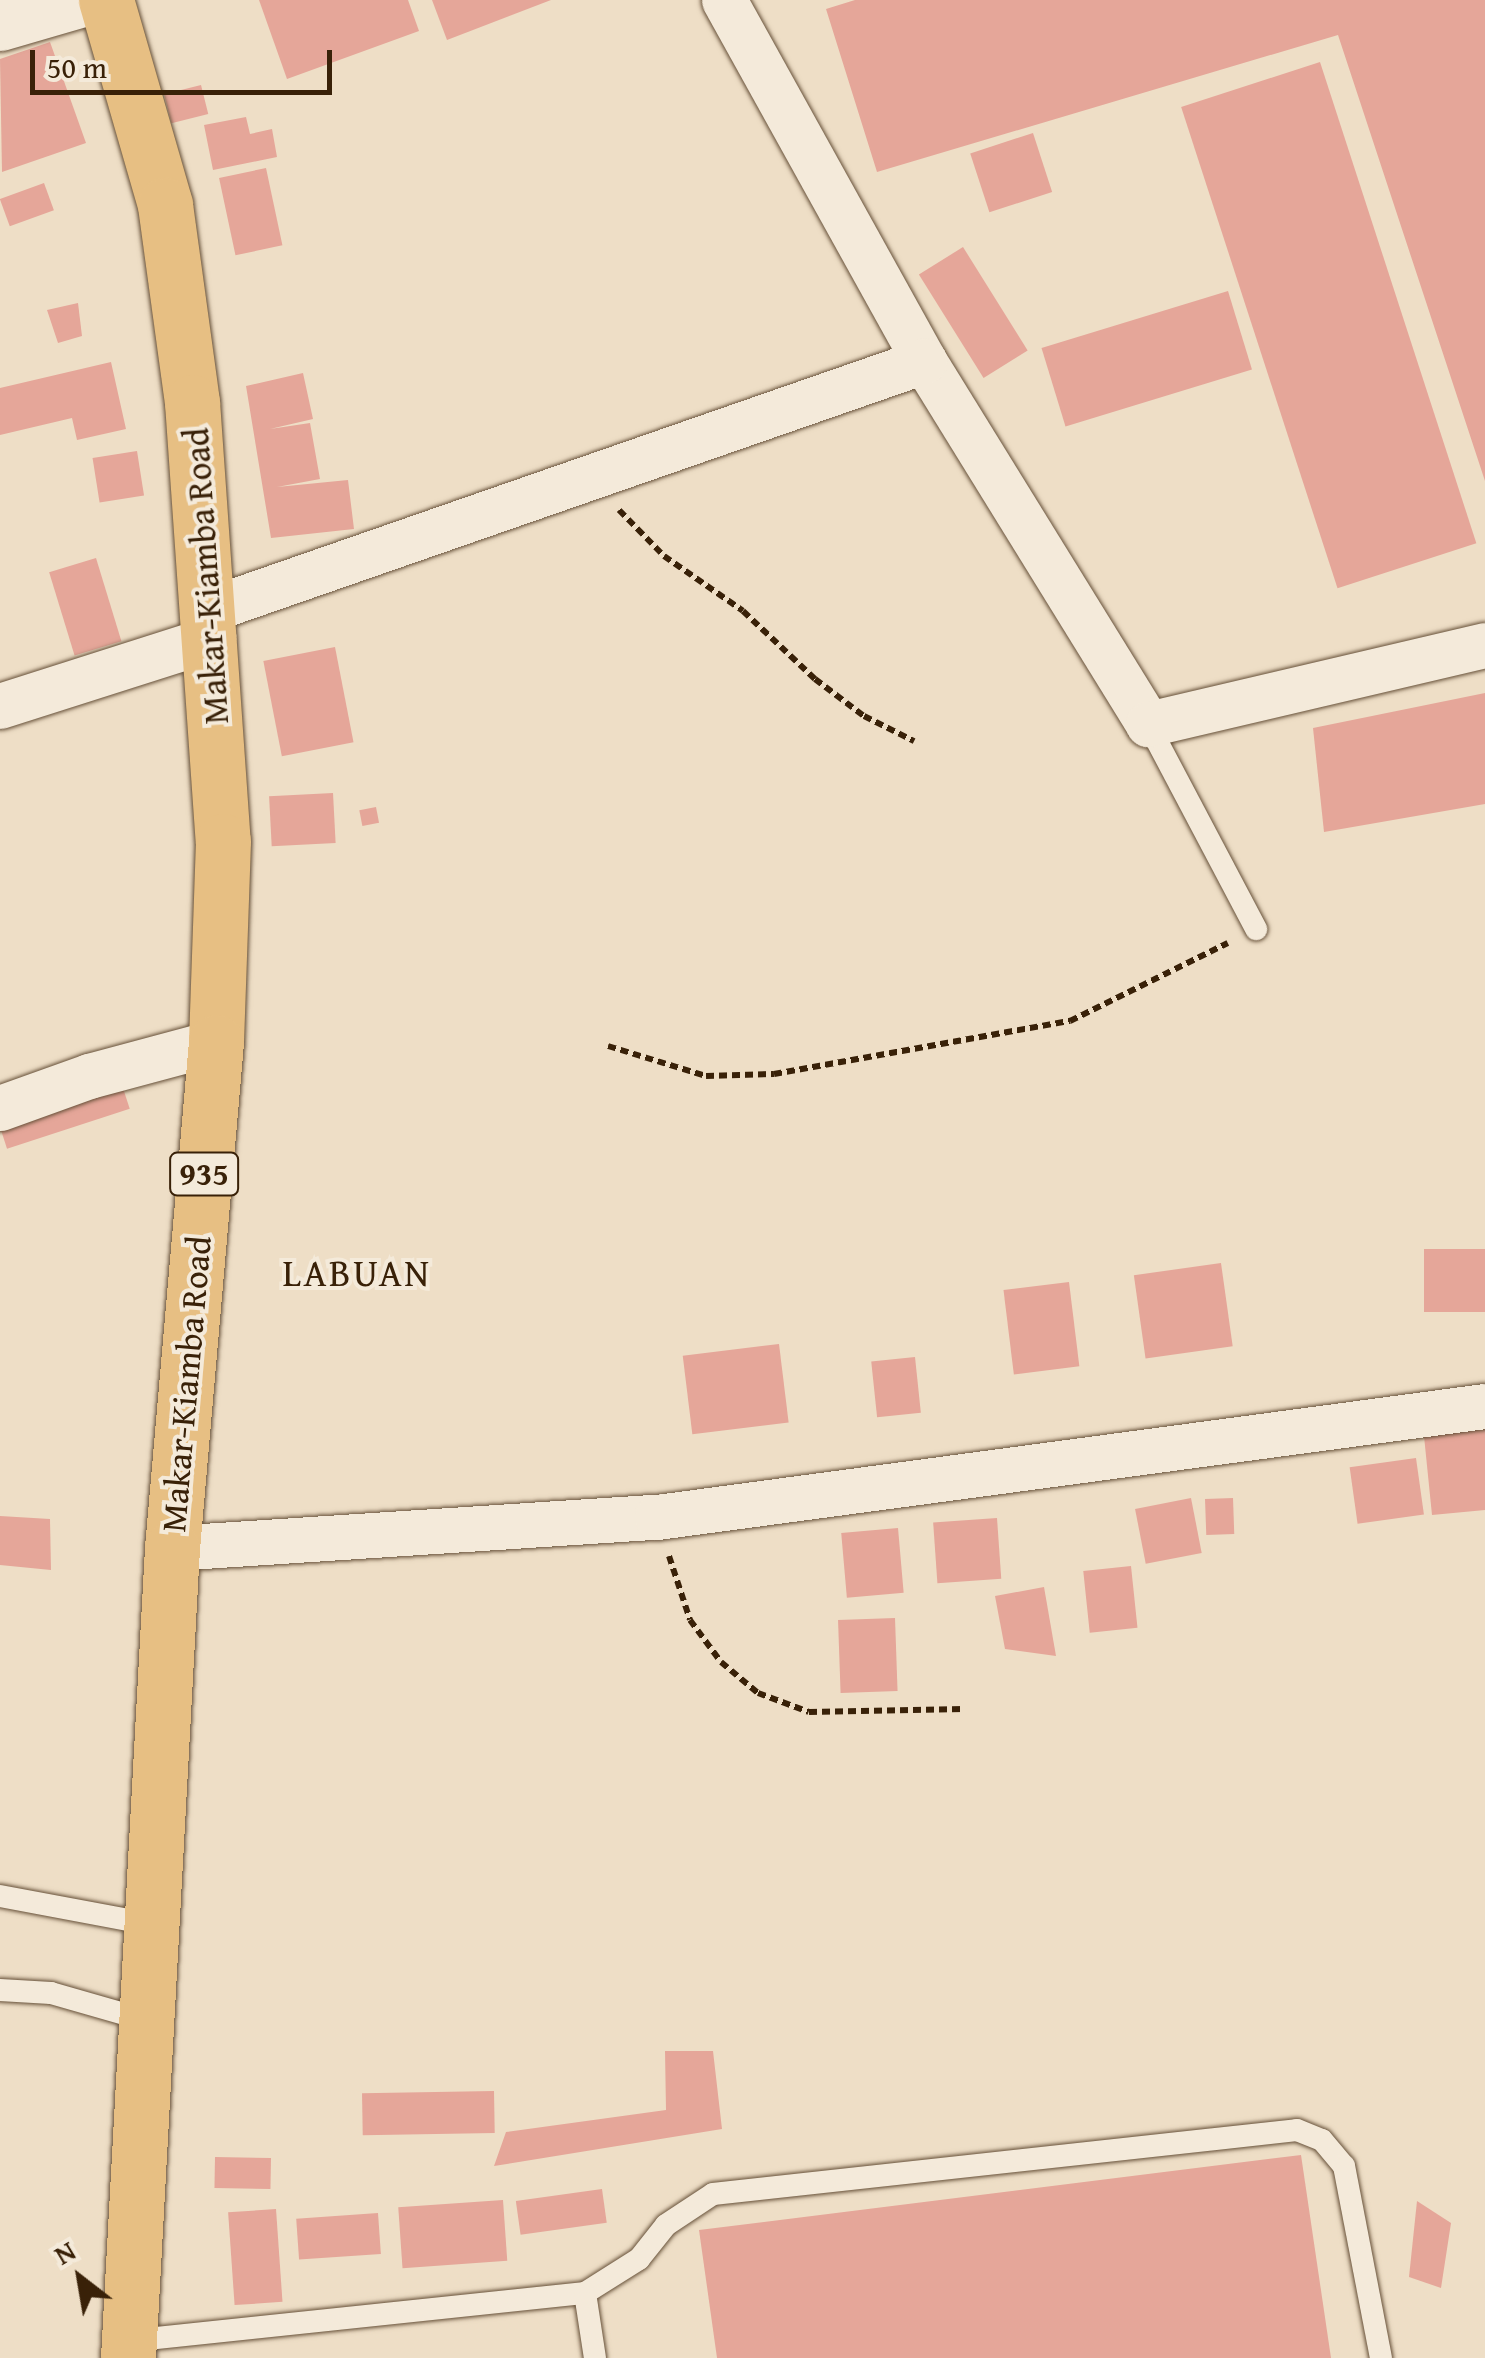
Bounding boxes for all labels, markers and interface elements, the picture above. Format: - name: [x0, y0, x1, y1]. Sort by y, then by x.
- scale bar: [35, 30, 338, 92]
- text: 50 m: [47, 45, 107, 89]
- street label: Makar-Kiamba Road: [175, 426, 237, 726]
- road number: 935: [169, 1147, 239, 1201]
- street label: Makar-Kiamba Road: [152, 1234, 220, 1534]
- district label: LABUAN: [282, 1250, 432, 1296]
- north arrow: [30, 2228, 130, 2328]
- text: N: [46, 2229, 83, 2274]

